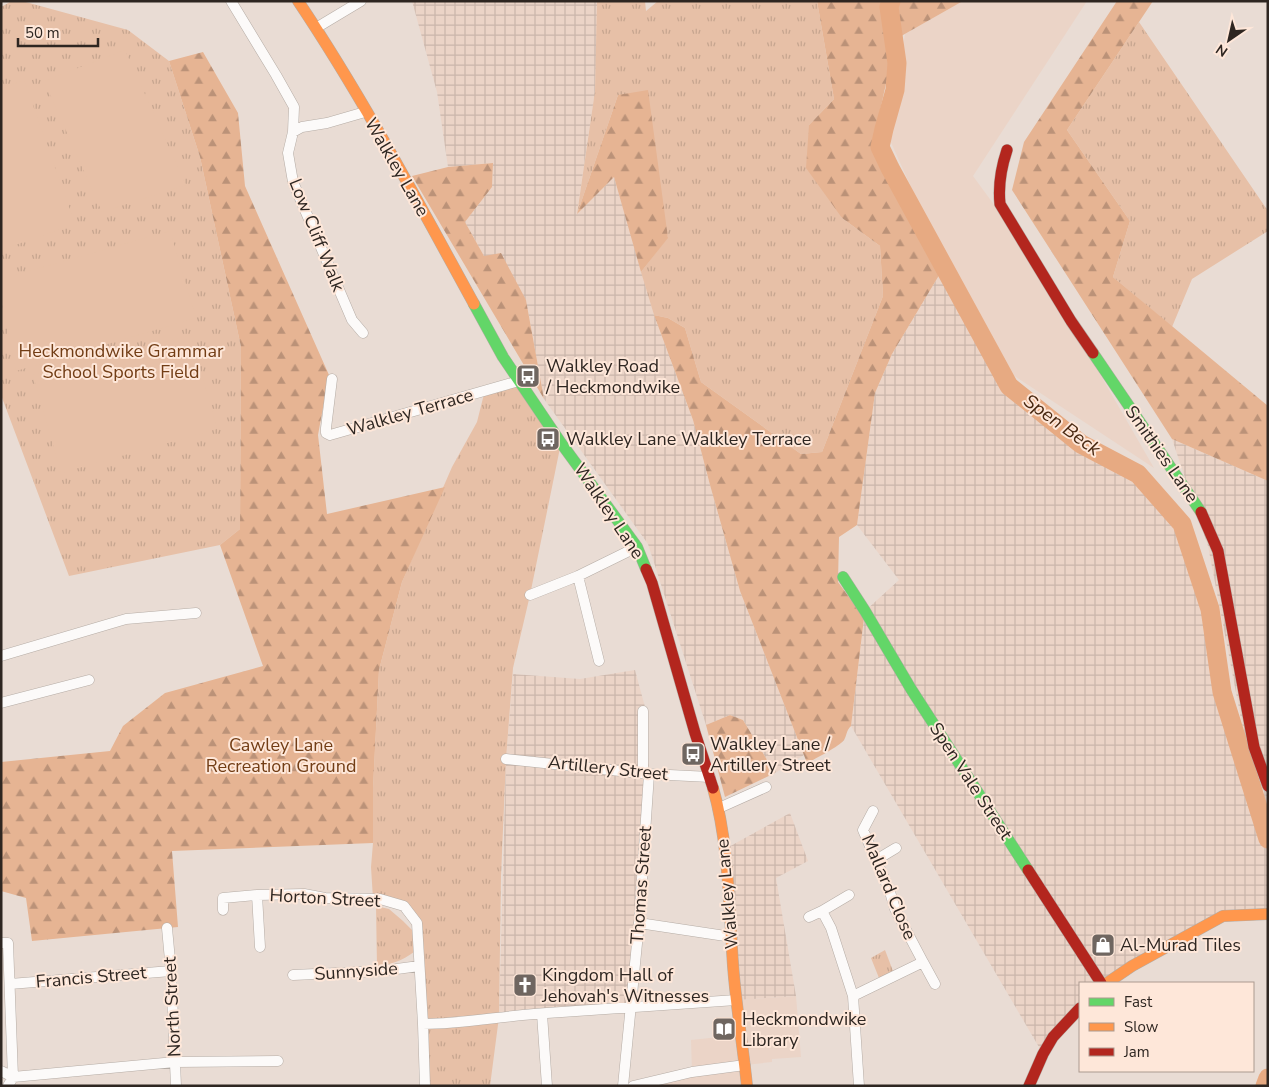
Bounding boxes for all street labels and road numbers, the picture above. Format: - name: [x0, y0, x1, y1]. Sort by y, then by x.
- street label: Walkley Lane: [359, 113, 435, 221]
- street label: Low Cliff Walk: [283, 175, 351, 296]
- street label: Walkley Terrace: [344, 383, 476, 441]
- street label: Smithies Lane: [1120, 401, 1204, 507]
- street label: Walkley Lane: [568, 459, 650, 563]
- street label: Spen Vale Street: [924, 718, 1018, 845]
- street label: Artillery Street: [547, 750, 670, 786]
- street label: Thomas Street: [625, 824, 657, 945]
- street label: Mallard Close: [856, 831, 922, 943]
- street label: Walkley Lane: [710, 838, 744, 950]
- street label: Horton Street: [269, 883, 382, 913]
- street label: North Street: [157, 955, 187, 1058]
- street label: Sunnyside: [314, 956, 398, 986]
- street label: Francis Street: [35, 960, 148, 994]

